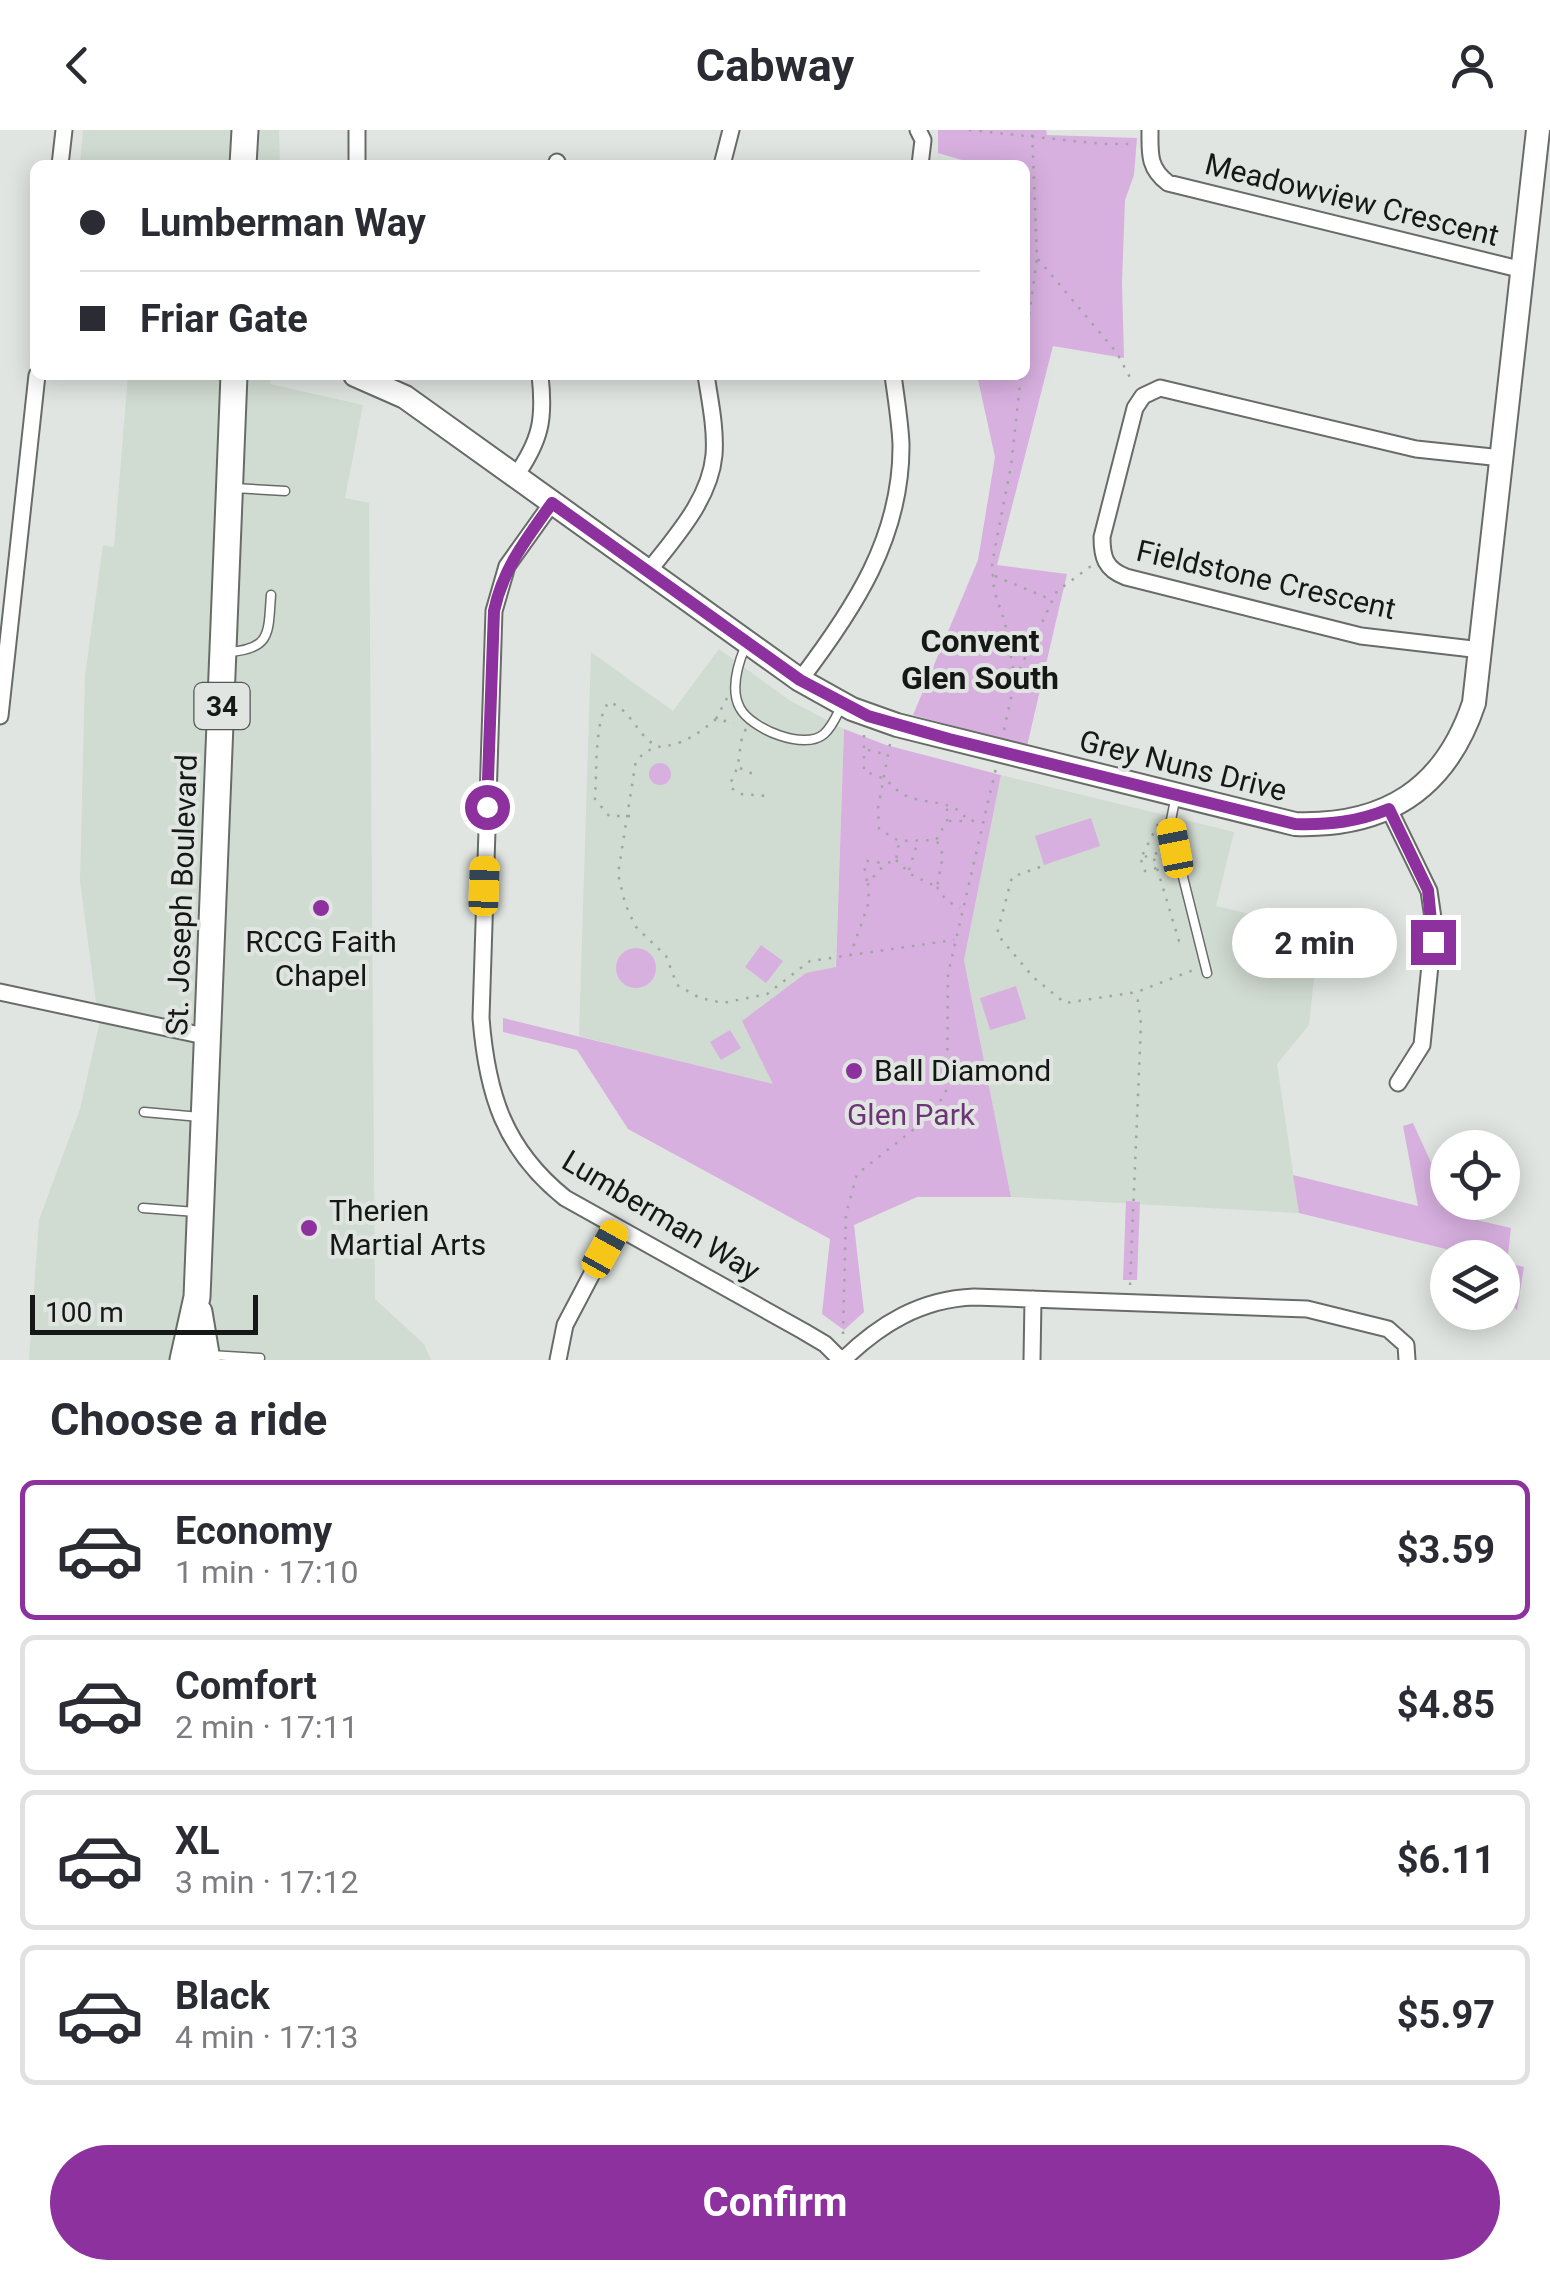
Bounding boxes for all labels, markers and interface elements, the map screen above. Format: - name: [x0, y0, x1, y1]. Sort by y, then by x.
- icon: back: [50, 38, 105, 93]
- icon: person: [1445, 38, 1500, 93]
- text: Cabway: [696, 39, 854, 92]
- street label: Meadowview Crescent: [1202, 146, 1503, 253]
- text: Lumberman Way: [140, 201, 426, 245]
- text: Friar Gate: [140, 297, 308, 341]
- street label: Fieldstone Crescent: [1133, 533, 1399, 626]
- district label: Convent Glen South: [901, 622, 1059, 697]
- road number: 34: [194, 683, 250, 729]
- street label: Grey Nuns Drive: [1076, 723, 1290, 808]
- street label: St. Joseph Boulevard: [159, 754, 204, 1036]
- route start: [465, 785, 510, 830]
- car: [1155, 816, 1195, 880]
- car: [468, 855, 500, 917]
- marker: RCCG Faith Chapel: [310, 897, 332, 919]
- callout: 2 min: [1233, 907, 1398, 977]
- route end: [1411, 920, 1456, 965]
- place label: RCCG Faith Chapel: [245, 924, 397, 993]
- text: 2 min: [1274, 924, 1355, 962]
- place label: Ball Diamond: [874, 1053, 1051, 1088]
- marker: Ball Diamond: [843, 1060, 865, 1082]
- park label: Glen Park: [847, 1097, 976, 1132]
- map controls: [1430, 1130, 1520, 1330]
- button: locate: [1430, 1130, 1520, 1220]
- street label: Lumberman Way: [556, 1143, 766, 1288]
- place label: Therien Martial Arts: [329, 1193, 486, 1262]
- car: [577, 1215, 633, 1283]
- marker: Therien Martial Arts: [298, 1217, 320, 1239]
- button: layers: [1430, 1240, 1520, 1330]
- scale bar: [30, 1290, 258, 1334]
- text: 100 m: [45, 1296, 124, 1329]
- text: Choose a ride: [50, 1393, 327, 1446]
- icon: car: [55, 1505, 145, 1595]
- text: Economy: [175, 1509, 332, 1553]
- text: $3.59: [1397, 1528, 1495, 1572]
- text: 1 min · 17:10: [175, 1553, 358, 1591]
- icon: car: [55, 1660, 145, 1750]
- text: Comfort: [175, 1664, 317, 1708]
- text: $4.85: [1397, 1683, 1495, 1727]
- text: 2 min · 17:11: [175, 1708, 358, 1746]
- icon: car: [55, 1815, 145, 1905]
- text: XL: [175, 1819, 220, 1863]
- text: $6.11: [1397, 1838, 1495, 1882]
- text: 3 min · 17:12: [175, 1863, 358, 1901]
- icon: car: [55, 1970, 145, 2060]
- text: Black: [175, 1974, 270, 2018]
- text: $5.97: [1397, 1993, 1495, 2037]
- text: 4 min · 17:13: [175, 2018, 358, 2056]
- button: Confirm: [50, 2145, 1500, 2260]

